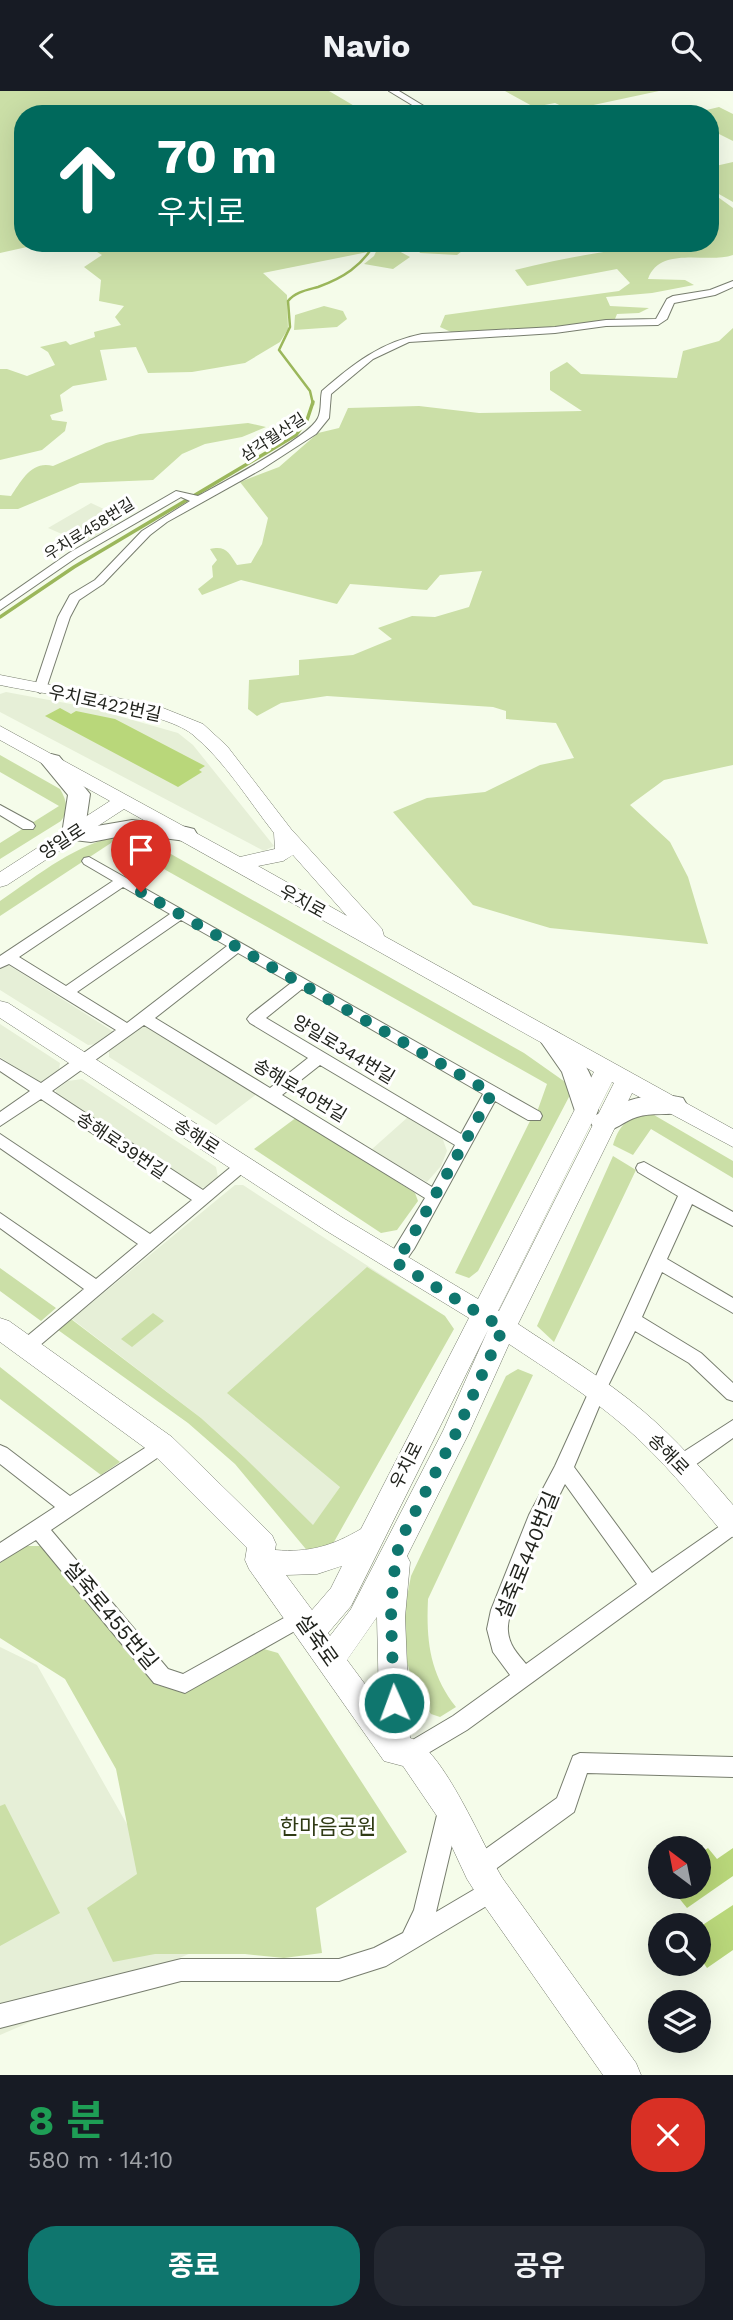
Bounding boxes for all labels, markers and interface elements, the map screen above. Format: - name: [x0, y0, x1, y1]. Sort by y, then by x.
- icon: back: [28, 27, 66, 65]
- text: Navio: [323, 27, 410, 65]
- icon: search: [667, 27, 705, 65]
- text: 70 m: [157, 127, 277, 185]
- icon: ahead: [42, 133, 133, 224]
- text: 우치로: [157, 193, 245, 231]
- street label: 삼각월산길: [237, 409, 309, 465]
- street label: 우치로458번길: [40, 494, 138, 564]
- street label: 우치로422번길: [47, 681, 163, 725]
- street label: 양일로: [35, 819, 89, 863]
- pin: [111, 820, 171, 892]
- icon: arrive: [122, 831, 160, 869]
- street label: 우치로: [276, 880, 330, 922]
- street label: 양일로344번길: [289, 1010, 399, 1088]
- street label: 송해로40번길: [250, 1054, 350, 1126]
- street label: 송해로39번길: [73, 1107, 171, 1183]
- street label: 송해로: [170, 1114, 224, 1158]
- street label: 송해로: [644, 1429, 694, 1479]
- street label: 우치로: [385, 1438, 427, 1492]
- street label: 설죽로440번길: [490, 1488, 564, 1622]
- street label: 설죽로455번길: [58, 1556, 164, 1674]
- street label: 설죽로: [290, 1609, 344, 1671]
- position arrow: [357, 1666, 431, 1740]
- park label: 한마음공원: [280, 1814, 376, 1839]
- north arrow: [648, 1836, 710, 1899]
- map controls: [648, 1836, 711, 2053]
- button: search: [648, 1913, 711, 1976]
- button: layers: [648, 1990, 711, 2053]
- text: 8 분: [28, 2096, 105, 2145]
- button: close: [631, 2098, 705, 2172]
- text: 580 m · 14:10: [28, 2147, 173, 2174]
- button: 종료: [28, 2226, 360, 2306]
- button: 공유: [374, 2226, 705, 2306]

